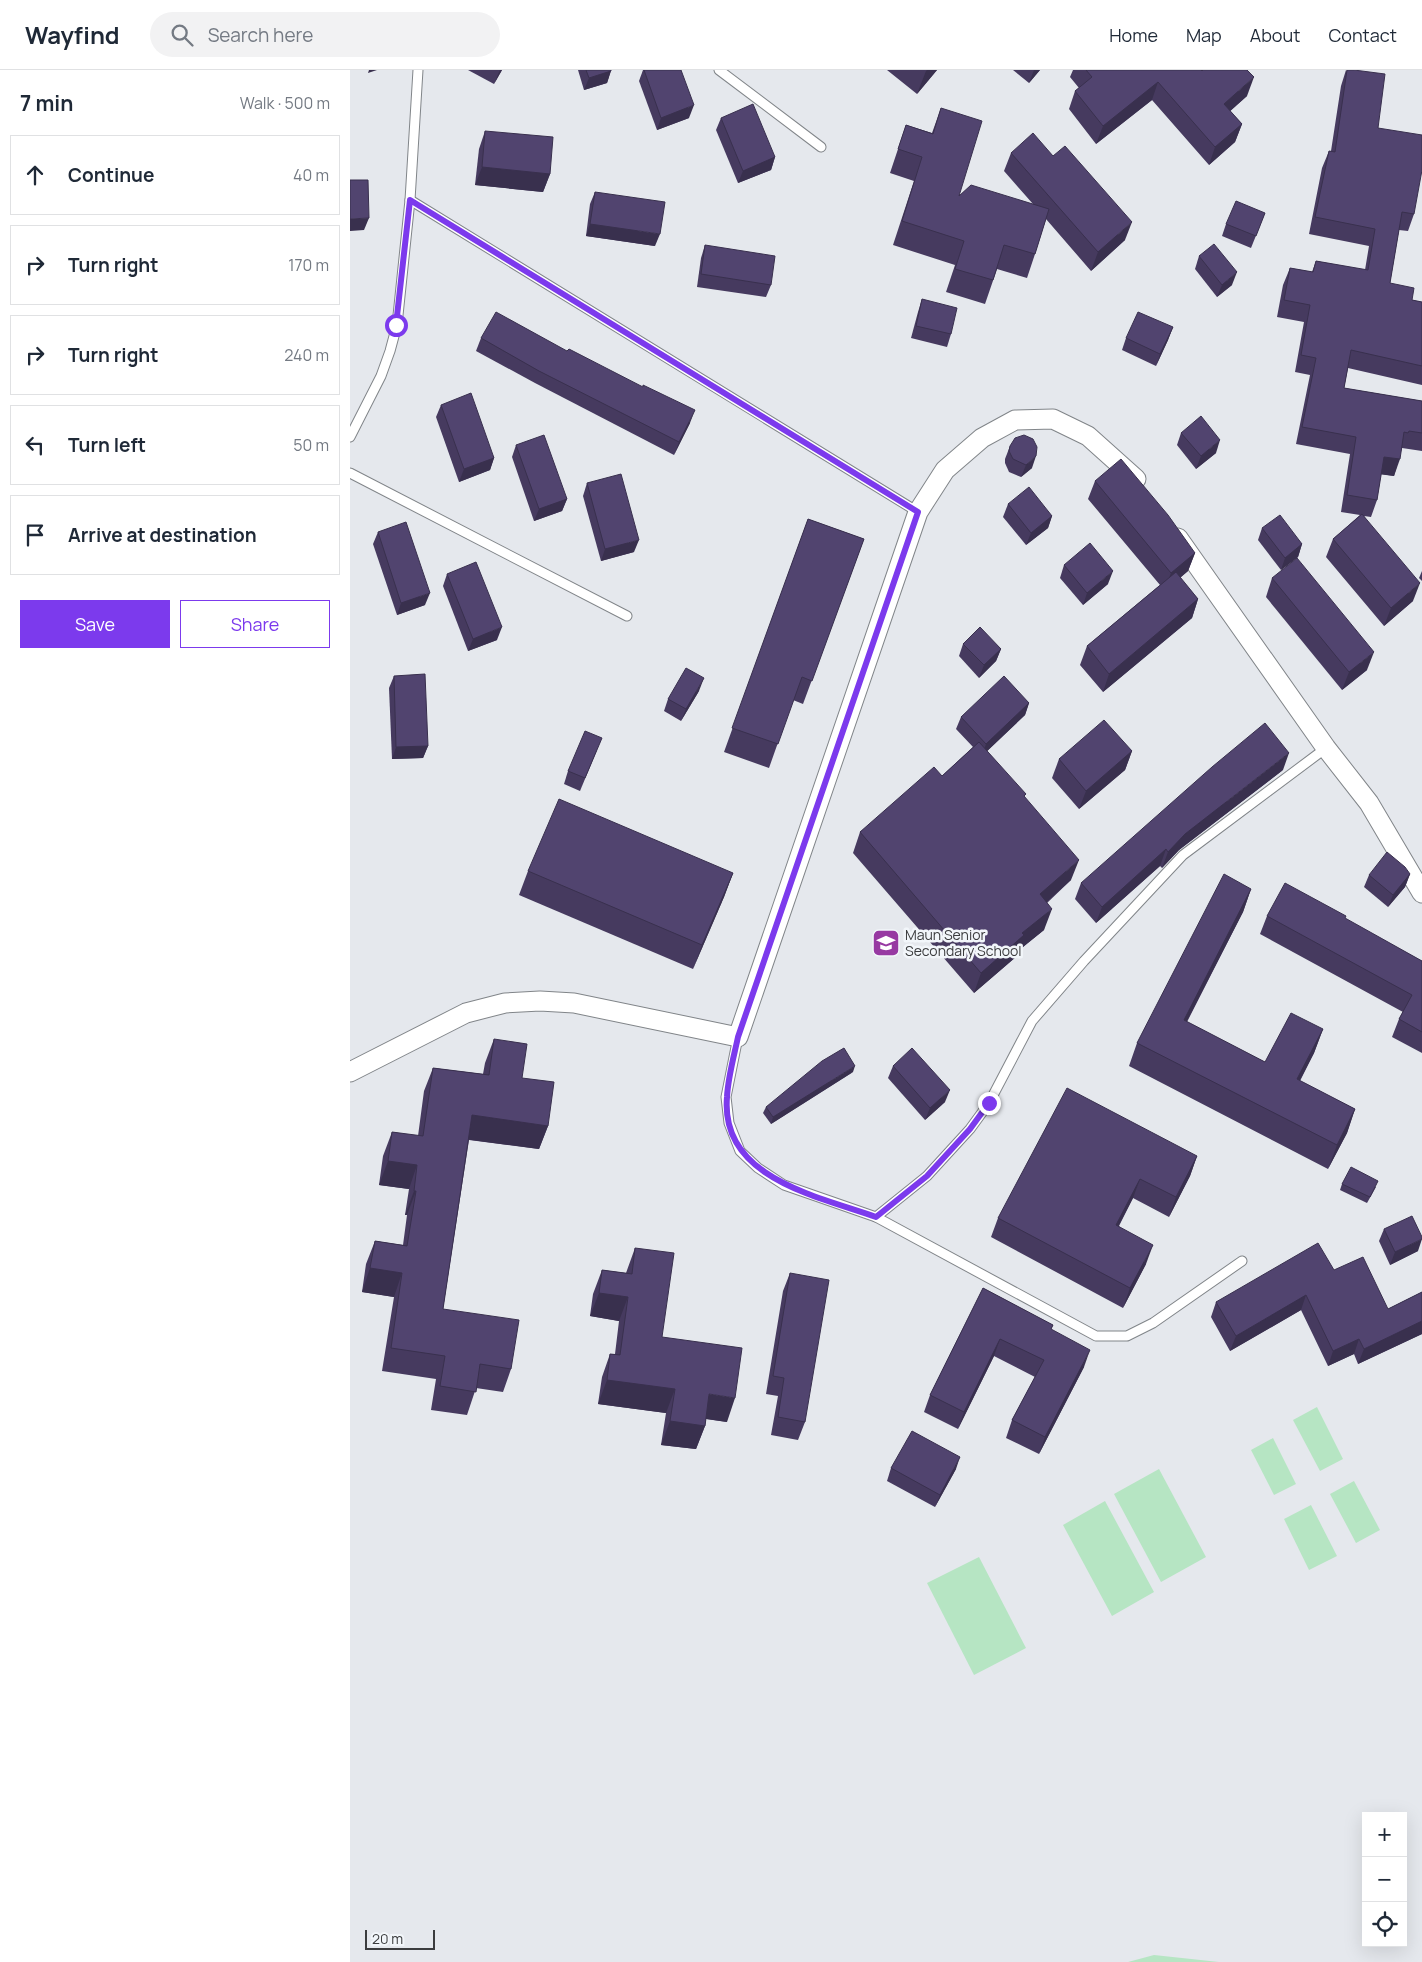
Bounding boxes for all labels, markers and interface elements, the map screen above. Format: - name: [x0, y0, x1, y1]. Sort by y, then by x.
- search box: [150, 12, 500, 57]
- text: Wayfind: [25, 18, 120, 51]
- icon: search: [168, 21, 196, 49]
- text: Search here: [208, 22, 313, 48]
- text: Home: [1109, 23, 1158, 47]
- text: Map: [1186, 23, 1222, 47]
- text: About: [1250, 23, 1300, 47]
- text: Contact: [1328, 23, 1397, 47]
- text: 7 min: [20, 89, 73, 117]
- text: Walk · 500 m: [240, 92, 330, 114]
- icon: ahead: [21, 161, 49, 189]
- text: Continue: [68, 162, 154, 188]
- text: 40 m: [293, 164, 329, 186]
- icon: right: [21, 251, 49, 279]
- text: Turn right: [68, 252, 158, 278]
- text: 170 m: [288, 254, 329, 276]
- route start: [385, 314, 408, 337]
- icon: right: [21, 341, 49, 369]
- text: Turn right: [68, 342, 158, 368]
- text: 240 m: [284, 344, 329, 366]
- icon: left: [21, 431, 49, 459]
- text: Turn left: [68, 432, 146, 458]
- text: 50 m: [293, 434, 329, 456]
- icon: arrive: [21, 521, 49, 549]
- text: Arrive at destination: [68, 522, 257, 548]
- button: Save: [20, 600, 170, 648]
- button: Share: [180, 600, 330, 648]
- place label: Maun Senior Secondary School: [905, 925, 1022, 960]
- school or university icon: Maun Senior Secondary School: [871, 928, 901, 958]
- route end: [978, 1092, 1001, 1115]
- map controls: [1362, 1812, 1407, 1947]
- button: +: [1362, 1812, 1407, 1857]
- button: −: [1362, 1857, 1407, 1902]
- button: locate: [1362, 1902, 1407, 1947]
- scale bar: [365, 1927, 435, 1950]
- text: 20 m: [372, 1929, 403, 1948]

